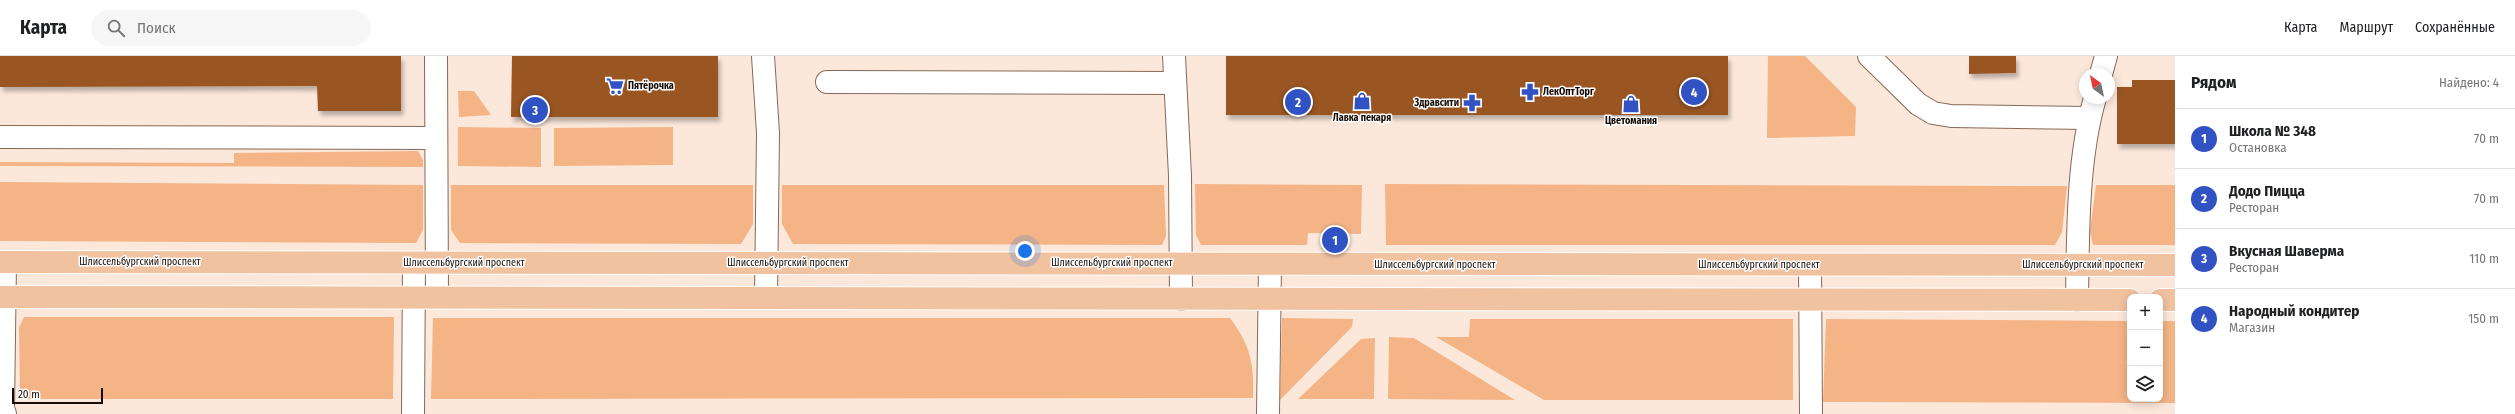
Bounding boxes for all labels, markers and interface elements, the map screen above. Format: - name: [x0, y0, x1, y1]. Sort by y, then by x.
- search box: [91, 10, 371, 46]
- text: Карта: [20, 16, 67, 39]
- icon: search: [105, 17, 127, 39]
- text: Поиск: [137, 19, 175, 37]
- text: Карта: [2284, 19, 2317, 36]
- text: Маршрут: [2339, 19, 2393, 36]
- text: Сохранённые: [2415, 19, 2495, 36]
- north arrow: [2079, 68, 2115, 104]
- text: Рядом: [2191, 72, 2236, 93]
- text: Найдено: 4: [2439, 75, 2499, 90]
- supermarket icon: Пятёрочка: [605, 76, 625, 96]
- pin: 4: [1681, 77, 1707, 107]
- place label: Пятёрочка: [628, 80, 674, 92]
- pharmacy icon: ЛекОптТорг: [1520, 82, 1540, 102]
- place label: ЛекОптТорг: [1543, 86, 1594, 98]
- pin: 2: [1285, 87, 1311, 117]
- shop icon: Лавка пекаря: [1352, 91, 1372, 111]
- pharmacy icon: Здравсити: [1462, 93, 1482, 113]
- shop icon: Цветомания: [1621, 94, 1641, 114]
- pin: 3: [522, 95, 548, 125]
- place label: Здравсити: [1413, 97, 1459, 109]
- place label: Лавка пекаря: [1333, 112, 1391, 124]
- place label: Цветомания: [1605, 115, 1657, 127]
- text: Школа № 348: [2229, 122, 2316, 140]
- text: 1: [2201, 131, 2207, 146]
- text: 70 m: [2474, 131, 2499, 146]
- text: Остановка: [2229, 140, 2287, 155]
- text: Додо Пицца: [2229, 182, 2305, 200]
- text: 2: [2201, 191, 2207, 206]
- text: 70 m: [2474, 191, 2499, 206]
- text: Ресторан: [2229, 200, 2279, 215]
- pin: 1: [1322, 225, 1348, 255]
- your location: [1015, 241, 1035, 261]
- text: Вкусная Шаверма: [2229, 242, 2344, 260]
- text: 3: [2201, 251, 2207, 266]
- text: 110 m: [2469, 251, 2499, 266]
- street label: Шлиссельбургский проспект: [79, 256, 202, 268]
- street label: Шлиссельбургский проспект: [403, 257, 526, 269]
- street label: Шлиссельбургский проспект: [727, 257, 850, 269]
- street label: Шлиссельбургский проспект: [1051, 257, 1174, 269]
- street label: Шлиссельбургский проспект: [1374, 259, 1497, 271]
- street label: Шлиссельбургский проспект: [1698, 259, 1821, 271]
- street label: Шлиссельбургский проспект: [2022, 259, 2145, 271]
- text: Ресторан: [2229, 260, 2279, 275]
- map controls: [2127, 294, 2163, 402]
- button: +: [2127, 294, 2163, 330]
- text: Народный кондитер: [2229, 302, 2359, 320]
- text: 4: [2201, 311, 2207, 326]
- text: 150 m: [2468, 311, 2499, 326]
- text: Магазин: [2229, 320, 2275, 335]
- button: −: [2127, 330, 2163, 366]
- button: layers: [2127, 366, 2163, 402]
- scale bar: [12, 386, 103, 405]
- text: 20 m: [18, 388, 40, 401]

